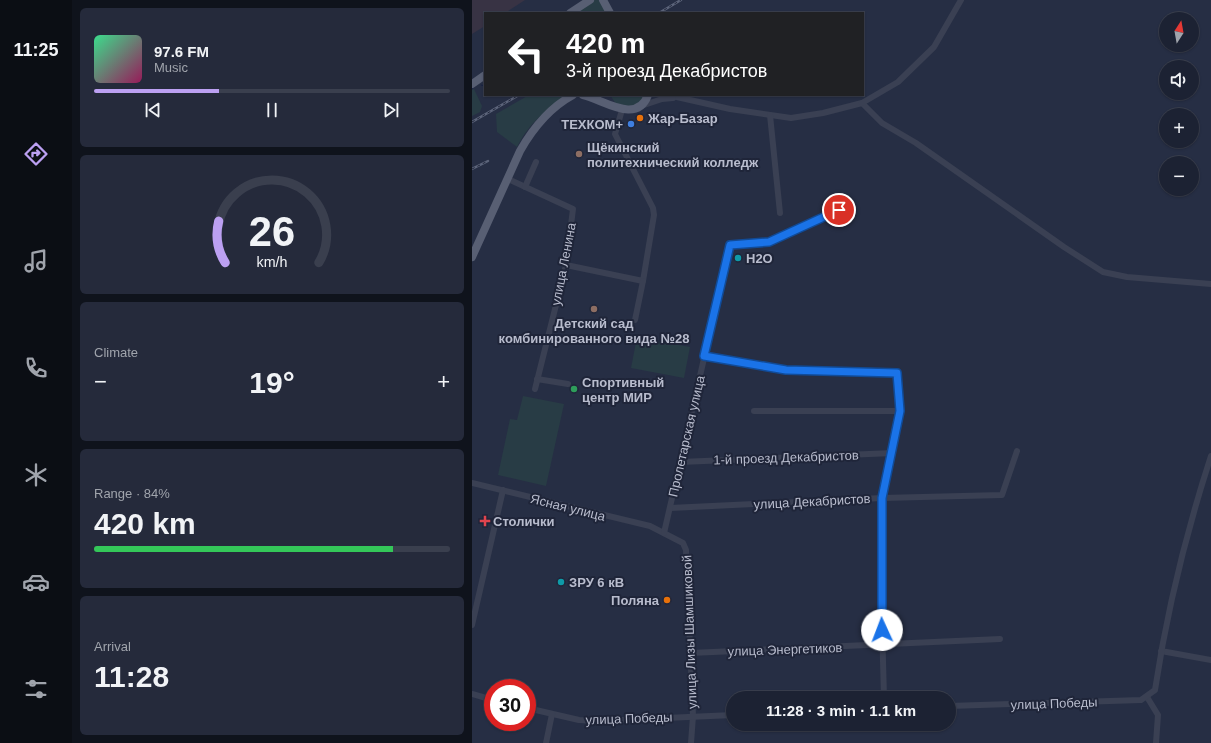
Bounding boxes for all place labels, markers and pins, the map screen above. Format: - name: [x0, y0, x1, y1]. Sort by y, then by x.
- place label: Жар-Базар: [647, 111, 718, 126]
- marker: Жар-Базар: [635, 113, 645, 123]
- place label: ТЕХКОМ+: [561, 117, 623, 132]
- marker: ТЕХКОМ+: [626, 119, 636, 129]
- place label: Щёкинский политехнический колледж: [587, 140, 759, 170]
- marker: Щёкинский политехнический колледж: [574, 149, 584, 159]
- pin: [822, 193, 856, 227]
- place label: Н2О: [746, 251, 773, 266]
- marker: Н2О: [733, 253, 743, 263]
- marker: Детский сад комбинированного вида №28: [589, 304, 599, 314]
- place label: Детский сад комбинированного вида №28: [499, 316, 689, 346]
- place label: Спортивный центр МИР: [582, 375, 664, 405]
- marker: Спортивный центр МИР: [569, 384, 579, 394]
- place label: Столички: [493, 514, 555, 529]
- marker: Столички: [480, 516, 490, 526]
- place label: ЗРУ 6 кВ: [569, 575, 624, 590]
- marker: ЗРУ 6 кВ: [556, 577, 566, 587]
- place label: Поляна: [611, 593, 660, 608]
- marker: Поляна: [662, 595, 672, 605]

